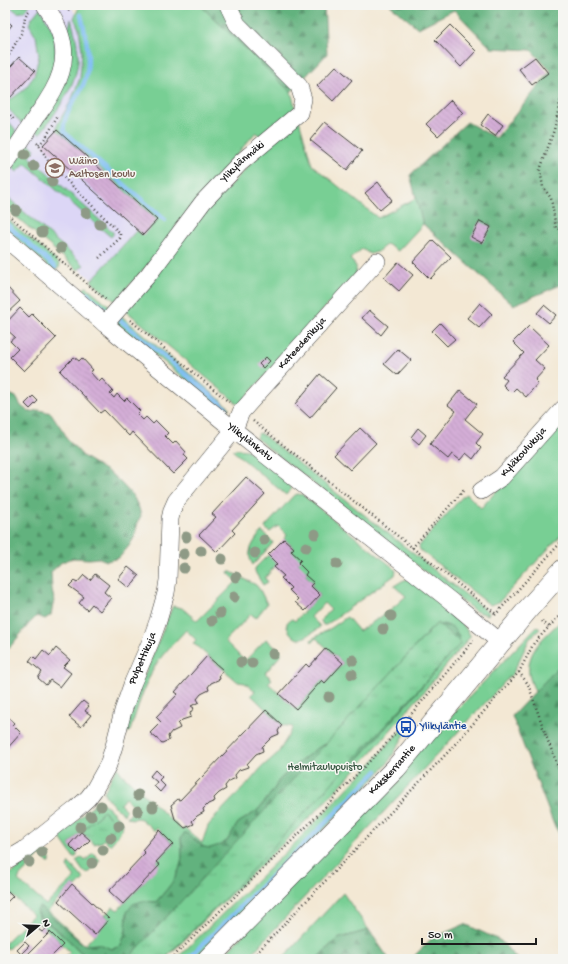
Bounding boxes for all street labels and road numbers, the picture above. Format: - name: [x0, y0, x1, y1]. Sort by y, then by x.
- street label: Ylikylänmäki: [218, 139, 267, 186]
- street label: Kateederikuja: [276, 314, 330, 372]
- street label: Ylikylänkatu: [224, 420, 275, 464]
- street label: Kyläkoulukuja: [498, 425, 550, 480]
- street label: Pulpettikuja: [126, 630, 160, 687]
- street label: Kakskerrantie: [367, 743, 419, 798]

